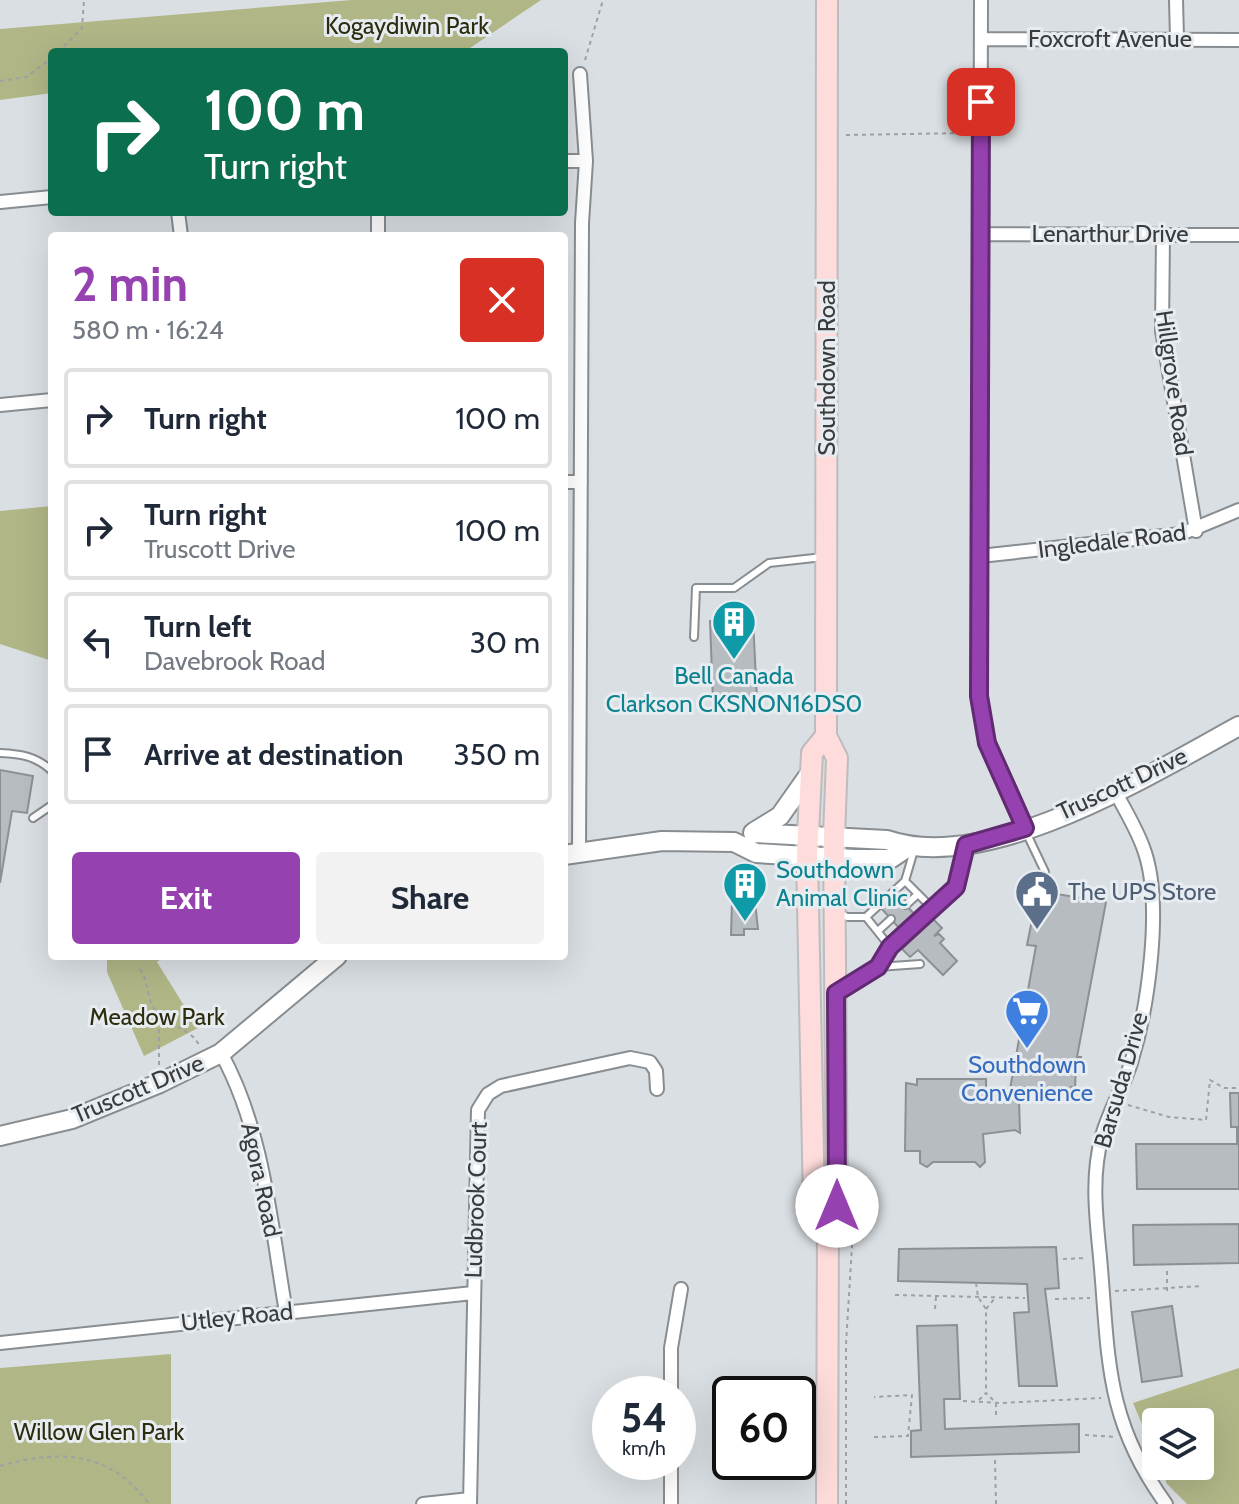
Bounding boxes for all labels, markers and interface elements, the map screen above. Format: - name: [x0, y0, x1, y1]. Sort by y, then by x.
- park label: Kogaydiwin Park: [325, 11, 489, 40]
- street label: Foxcroft Avenue: [1028, 24, 1192, 53]
- pin: [947, 68, 1015, 136]
- text: 100 m: [204, 76, 365, 144]
- icon: right: [72, 80, 176, 184]
- icon: arrive: [959, 80, 1003, 124]
- text: Turn right: [204, 144, 347, 188]
- street label: Lenarthur Drive: [1031, 219, 1189, 248]
- text: 2 min: [72, 255, 188, 313]
- button: close: [460, 258, 544, 342]
- street label: Southdown Road: [812, 280, 841, 456]
- street label: Hillgrove Road: [1150, 308, 1199, 458]
- text: 580 m · 16:24: [72, 314, 224, 346]
- icon: right: [76, 396, 120, 440]
- text: Turn right: [144, 400, 267, 437]
- text: 100 m: [455, 400, 540, 437]
- text: Turn right: [144, 496, 267, 533]
- icon: right: [76, 508, 120, 552]
- text: 100 m: [455, 512, 540, 549]
- street label: Ingledale Road: [1036, 517, 1188, 564]
- text: Truscott Drive: [144, 533, 296, 565]
- building icon: Bell Canada Clarkson CKSNON16DS0: [710, 598, 758, 661]
- text: Turn left: [144, 608, 252, 645]
- icon: left: [76, 620, 120, 664]
- text: 30 m: [470, 624, 540, 661]
- text: Davebrook Road: [144, 645, 325, 677]
- place label: Bell Canada Clarkson CKSNON16DS0: [606, 661, 862, 718]
- icon: arrive: [76, 732, 120, 776]
- text: Arrive at destination: [144, 736, 404, 773]
- text: 350 m: [454, 736, 540, 773]
- street label: Truscott Drive: [1052, 741, 1191, 826]
- button: Exit: [72, 852, 300, 944]
- button: Share: [316, 852, 544, 944]
- place label: Southdown Animal Clinic: [776, 855, 908, 912]
- building icon: Southdown Animal Clinic: [721, 860, 769, 923]
- public building icon: The UPS Store: [1013, 868, 1061, 931]
- place label: The UPS Store: [1068, 877, 1216, 906]
- supermarket icon: Southdown Convenience: [1003, 987, 1051, 1050]
- park label: Meadow Park: [89, 1002, 225, 1031]
- street label: Barsuda Drive: [1087, 1009, 1154, 1151]
- street label: Truscott Drive: [68, 1048, 208, 1129]
- place label: Southdown Convenience: [961, 1050, 1093, 1107]
- street label: Agora Road: [235, 1120, 288, 1240]
- street label: Ludbrook Court: [458, 1121, 493, 1279]
- position arrow: [795, 1164, 879, 1248]
- street label: Utley Road: [179, 1296, 294, 1337]
- speed limit sign: 60: [712, 1376, 816, 1480]
- text: 54: [621, 1393, 667, 1442]
- map controls: [1142, 1408, 1214, 1480]
- button: layers: [1142, 1408, 1214, 1480]
- park label: Willow Glen Park: [14, 1417, 185, 1446]
- text: km/h: [622, 1436, 666, 1460]

